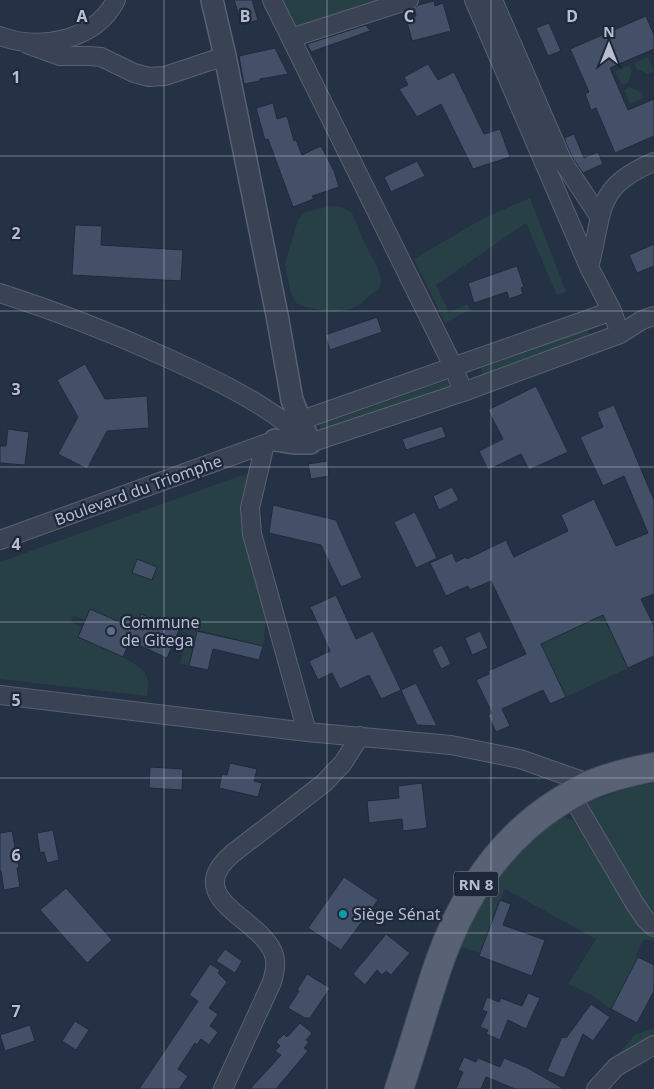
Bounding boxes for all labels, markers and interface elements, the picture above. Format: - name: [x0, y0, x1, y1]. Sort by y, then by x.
- text: A: [76, 5, 88, 27]
- text: B: [240, 5, 250, 27]
- text: C: [404, 5, 414, 27]
- text: D: [566, 5, 578, 27]
- north arrow: [584, 20, 634, 70]
- text: N: [603, 22, 615, 41]
- text: 1: [11, 66, 21, 88]
- text: 2: [11, 222, 21, 244]
- text: 3: [11, 378, 21, 400]
- street label: Boulevard du Triomphe: [51, 450, 225, 530]
- text: 4: [11, 533, 21, 555]
- place label: Commune de Gitega: [121, 611, 200, 651]
- marker: Commune de Gitega: [105, 625, 117, 637]
- text: 5: [11, 689, 21, 711]
- text: 6: [11, 844, 21, 866]
- road number: RN 8: [454, 872, 498, 896]
- place label: Siège Sénat: [353, 903, 441, 925]
- marker: Siège Sénat: [337, 908, 349, 920]
- text: 7: [11, 1000, 21, 1022]

